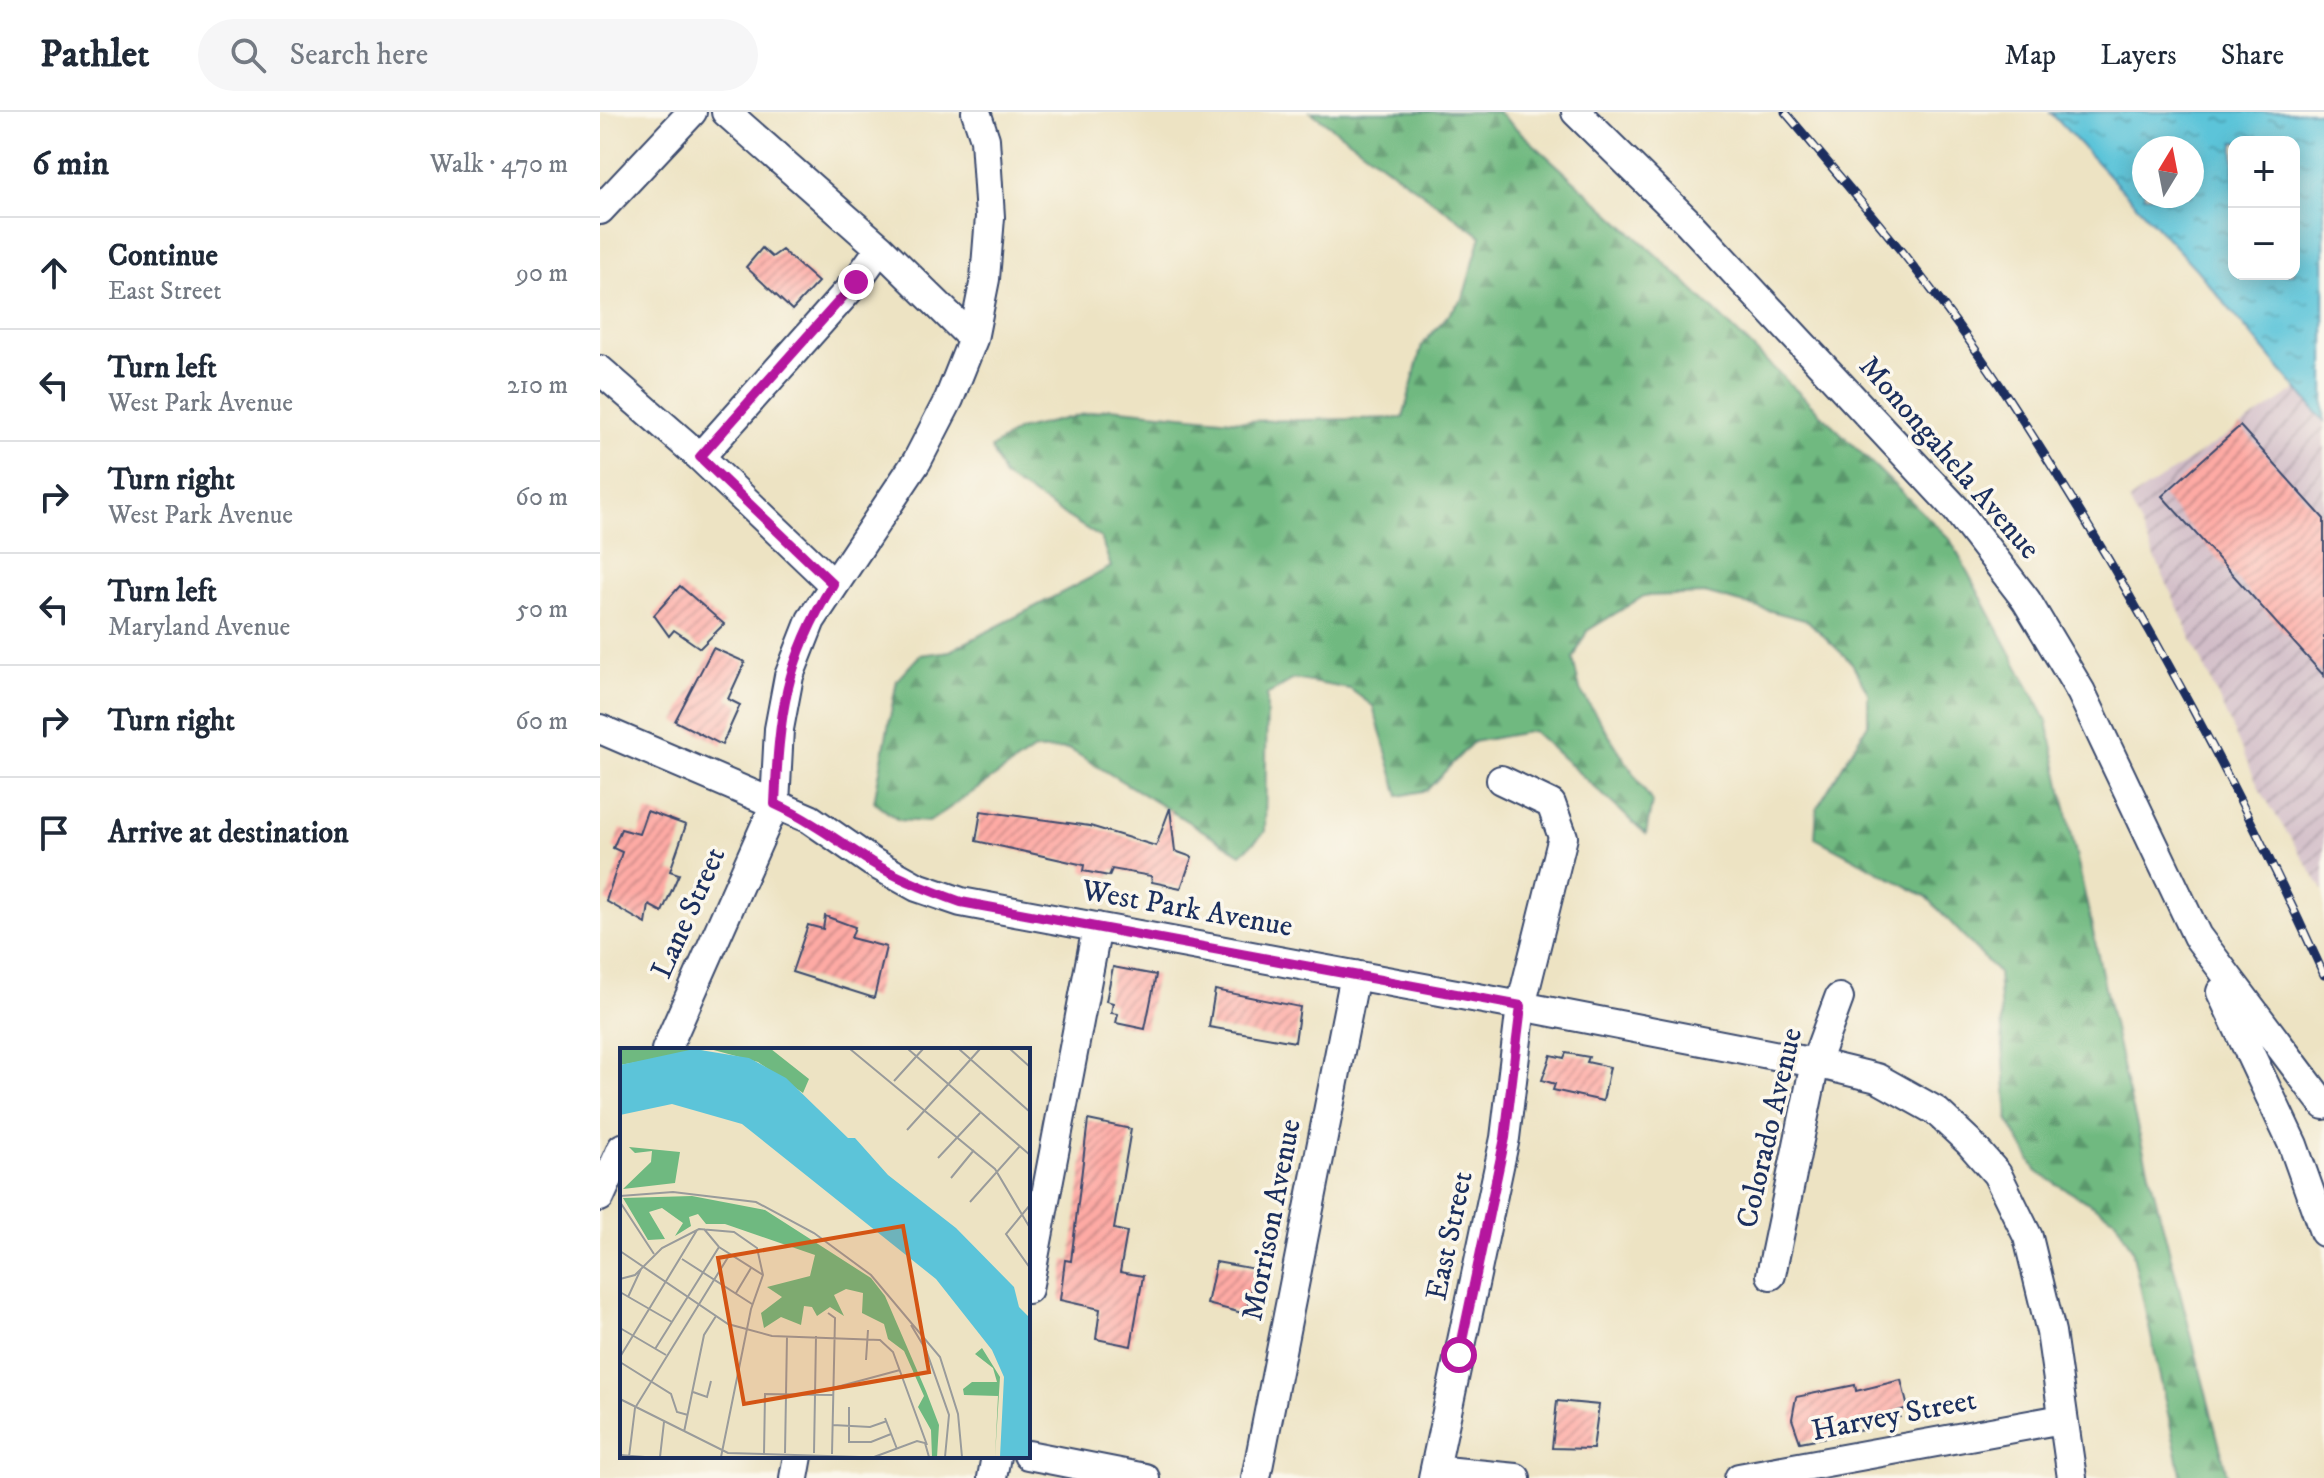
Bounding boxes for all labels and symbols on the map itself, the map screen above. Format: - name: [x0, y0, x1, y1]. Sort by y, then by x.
- north arrow: [2132, 136, 2204, 208]
- route end: [838, 264, 874, 300]
- street label: Monongahela Avenue: [1851, 349, 2047, 567]
- street label: Lane Street: [644, 842, 734, 984]
- street label: West Park Avenue: [1078, 872, 1295, 946]
- street label: Colorado Avenue: [1729, 1024, 1811, 1232]
- inset map: [620, 1048, 1030, 1458]
- street label: Morrison Avenue: [1234, 1116, 1310, 1324]
- street label: East Street: [1418, 1168, 1482, 1304]
- route start: [1441, 1337, 1477, 1373]
- street label: Harvey Street: [1809, 1382, 1979, 1450]

